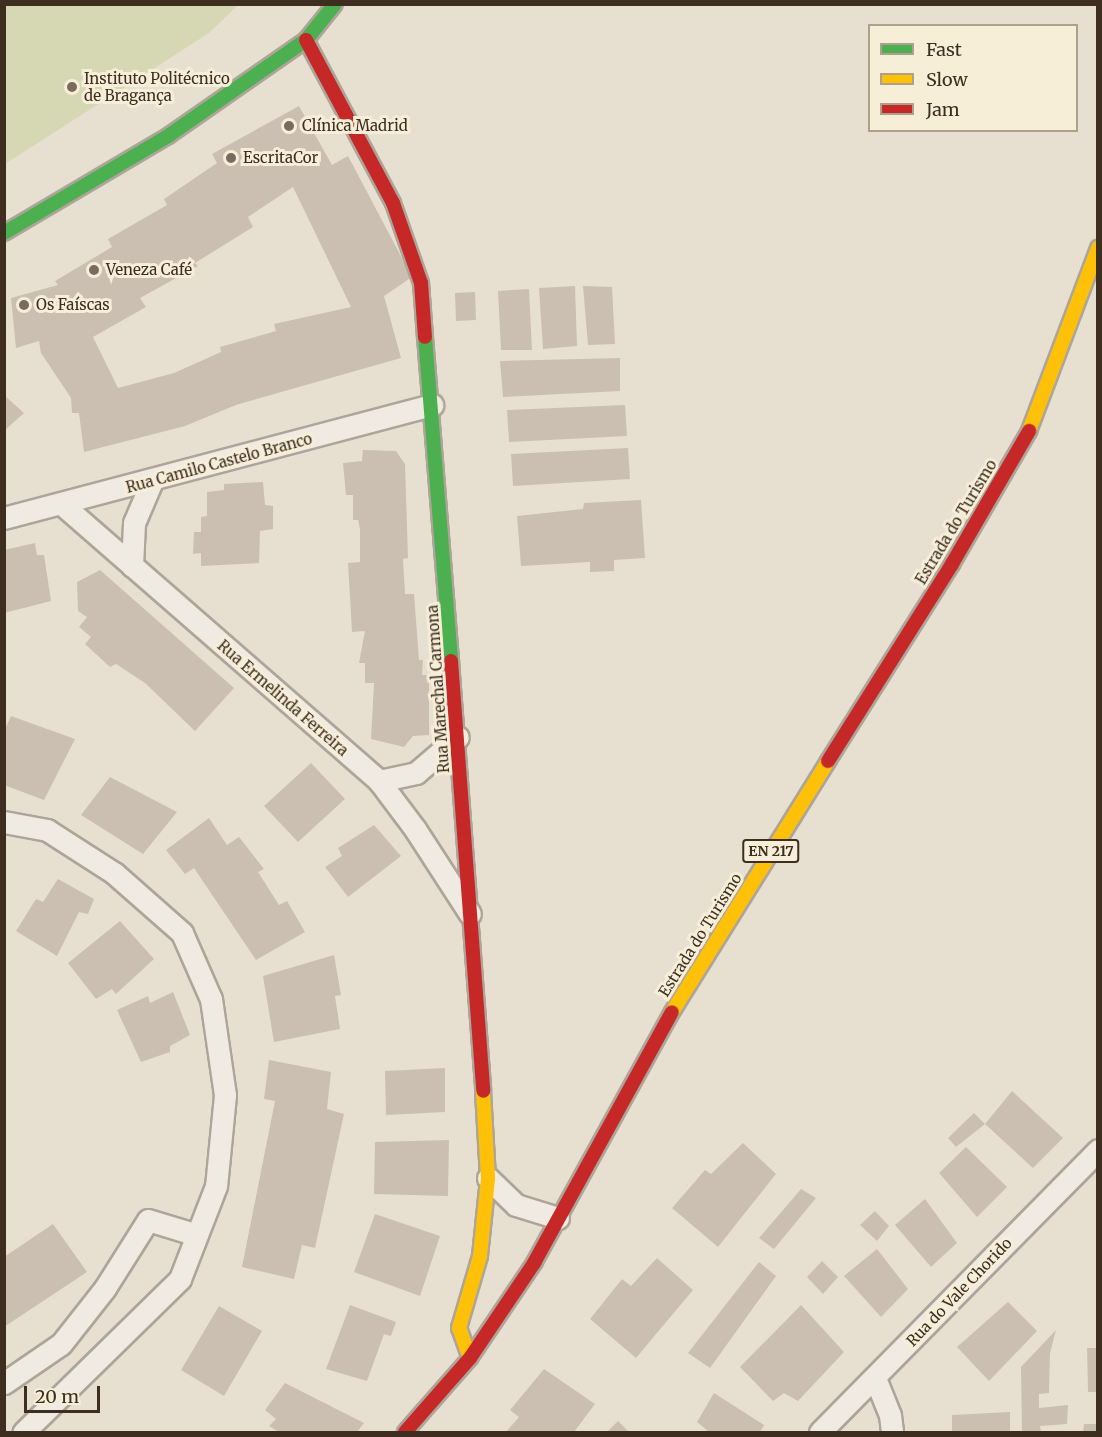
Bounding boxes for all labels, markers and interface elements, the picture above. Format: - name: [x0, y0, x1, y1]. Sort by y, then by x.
- legend: [868, 24, 1078, 132]
- text: Fast: [926, 38, 962, 61]
- text: Slow: [926, 68, 968, 91]
- place label: Instituto Politécnico de Bragança: [84, 69, 230, 104]
- marker: Instituto Politécnico de Bragança: [65, 80, 79, 94]
- text: Jam: [926, 98, 960, 121]
- marker: Clínica Madrid: [280, 117, 298, 135]
- place label: Clínica Madrid: [302, 117, 408, 135]
- place label: EscritaCor: [243, 149, 318, 167]
- marker: EscritaCor: [224, 151, 238, 165]
- place label: Veneza Café: [106, 261, 192, 279]
- marker: Veneza Café: [87, 263, 101, 277]
- place label: Os Faíscas: [36, 296, 110, 314]
- marker: Os Faíscas: [17, 298, 31, 312]
- street label: Rua Camilo Castelo Branco: [124, 429, 314, 497]
- street label: Estrada do Turismo: [912, 456, 1000, 588]
- street label: Rua Marechal Carmona: [423, 604, 453, 774]
- street label: Rua Ermelinda Ferreira: [214, 636, 352, 760]
- road number: EN 217: [741, 840, 801, 862]
- street label: Estrada do Turismo: [655, 870, 745, 1000]
- street label: Rua do Vale Chorido: [903, 1234, 1015, 1350]
- scale bar: [27, 1374, 104, 1412]
- text: 20 m: [35, 1385, 79, 1408]

